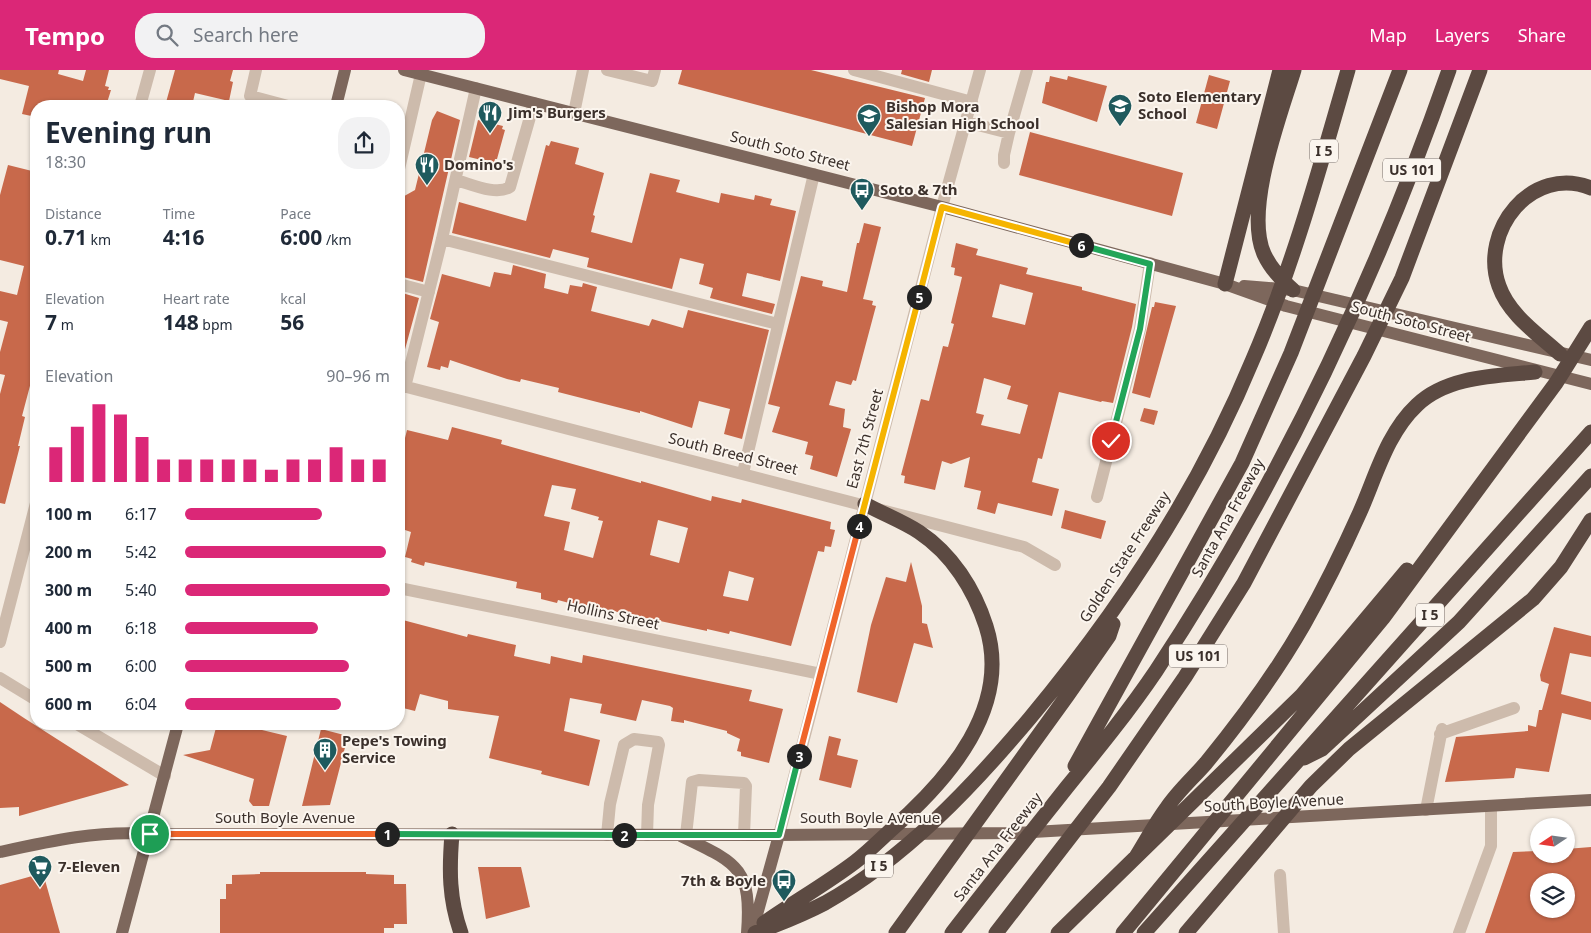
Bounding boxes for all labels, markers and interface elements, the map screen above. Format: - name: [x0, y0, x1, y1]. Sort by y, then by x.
- search box: [135, 13, 485, 58]
- text: Tempo: [25, 19, 105, 52]
- icon: search: [153, 21, 181, 49]
- text: Search here: [193, 22, 299, 48]
- text: Map: [1369, 23, 1407, 47]
- text: Layers: [1435, 23, 1490, 47]
- text: Share: [1518, 23, 1566, 47]
- place label: Soto Elementary School: [1138, 86, 1262, 123]
- school or university icon: Soto Elementary School: [1107, 93, 1133, 127]
- place label: Bishop Mora Salesian High School: [886, 96, 1039, 133]
- restaurant icon: Jim's Burgers: [477, 100, 503, 134]
- place label: Jim's Burgers: [506, 102, 606, 122]
- school or university icon: Bishop Mora Salesian High School: [856, 103, 882, 137]
- text: Evening run: [45, 113, 212, 151]
- button: share: [338, 117, 390, 169]
- street label: South Soto Street: [728, 125, 853, 175]
- road number: I 5: [1310, 140, 1338, 162]
- text: 18:30: [45, 151, 86, 173]
- restaurant icon: Domino's: [414, 152, 440, 186]
- place label: Domino's: [444, 154, 514, 174]
- road number: US 101: [1383, 158, 1441, 182]
- bus stop icon: Soto & 7th: [849, 177, 875, 211]
- place label: Soto & 7th: [880, 179, 957, 199]
- text: Distance: [45, 204, 102, 223]
- text: Time: [163, 204, 195, 223]
- text: Pace: [280, 204, 311, 223]
- text: 0.71: [45, 223, 87, 251]
- text: 4:16: [163, 223, 205, 251]
- text: 6:00: [280, 223, 322, 251]
- text: km: [87, 230, 111, 249]
- text: /km: [322, 230, 352, 249]
- pin: 6: [1068, 232, 1094, 258]
- text: 6: [1077, 236, 1086, 255]
- pin: 5: [906, 284, 932, 310]
- text: 5: [915, 288, 924, 307]
- text: Elevation: [45, 289, 105, 308]
- text: Heart rate: [163, 289, 230, 308]
- text: kcal: [280, 289, 306, 308]
- street label: South Soto Street: [1349, 295, 1474, 347]
- text: 7: [45, 308, 57, 336]
- text: 148: [163, 308, 199, 336]
- text: 56: [280, 308, 304, 336]
- text: m: [57, 315, 74, 334]
- text: bpm: [199, 315, 233, 334]
- text: Elevation: [45, 365, 113, 387]
- text: 90–96 m: [326, 365, 390, 387]
- street label: East 7th Street: [841, 386, 887, 491]
- pin: [1090, 420, 1132, 462]
- street label: South Breed Street: [666, 427, 801, 479]
- icon: check: [1097, 427, 1125, 455]
- street label: Santa Ana Freeway: [1186, 454, 1268, 581]
- street label: Golden State Freeway: [1074, 487, 1174, 626]
- text: 100 m: [45, 503, 92, 525]
- text: 6:17: [125, 503, 157, 525]
- pin: 4: [846, 514, 872, 538]
- text: 4: [855, 517, 864, 536]
- text: 200 m: [45, 541, 92, 563]
- text: 5:42: [125, 541, 157, 563]
- text: 300 m: [45, 579, 92, 601]
- text: 5:40: [125, 579, 157, 601]
- street label: Hollins Street: [565, 594, 662, 634]
- road number: I 5: [1416, 604, 1444, 626]
- text: 400 m: [45, 617, 92, 639]
- text: 6:18: [125, 617, 157, 639]
- road number: US 101: [1169, 644, 1227, 668]
- text: 500 m: [45, 655, 92, 677]
- text: 6:00: [125, 655, 157, 677]
- text: 600 m: [45, 693, 92, 715]
- text: 6:04: [125, 693, 157, 715]
- place label: Pepe's Towing Service: [342, 730, 447, 767]
- building icon: Pepe's Towing Service: [312, 737, 338, 771]
- pin: 3: [786, 744, 812, 768]
- text: 3: [795, 747, 804, 766]
- street label: Santa Ana Freeway: [948, 788, 1046, 905]
- street label: South Boyle Avenue: [1203, 788, 1344, 816]
- street label: South Boyle Avenue: [215, 807, 355, 827]
- street label: South Boyle Avenue: [800, 807, 940, 827]
- pin: [129, 813, 171, 855]
- north arrow: [1530, 818, 1575, 862]
- map controls: [1530, 818, 1575, 918]
- icon: arrive: [136, 820, 164, 848]
- pin: 1: [374, 822, 400, 846]
- pin: 2: [612, 822, 636, 848]
- text: 1: [383, 825, 392, 844]
- text: 2: [620, 826, 629, 845]
- supermarket icon: 7-Eleven: [27, 854, 53, 888]
- road number: I 5: [865, 854, 893, 878]
- place label: 7-Eleven: [58, 856, 120, 876]
- bus stop icon: 7th & Boyle: [771, 868, 797, 902]
- place label: 7th & Boyle: [681, 870, 766, 890]
- button: layers: [1530, 873, 1575, 918]

